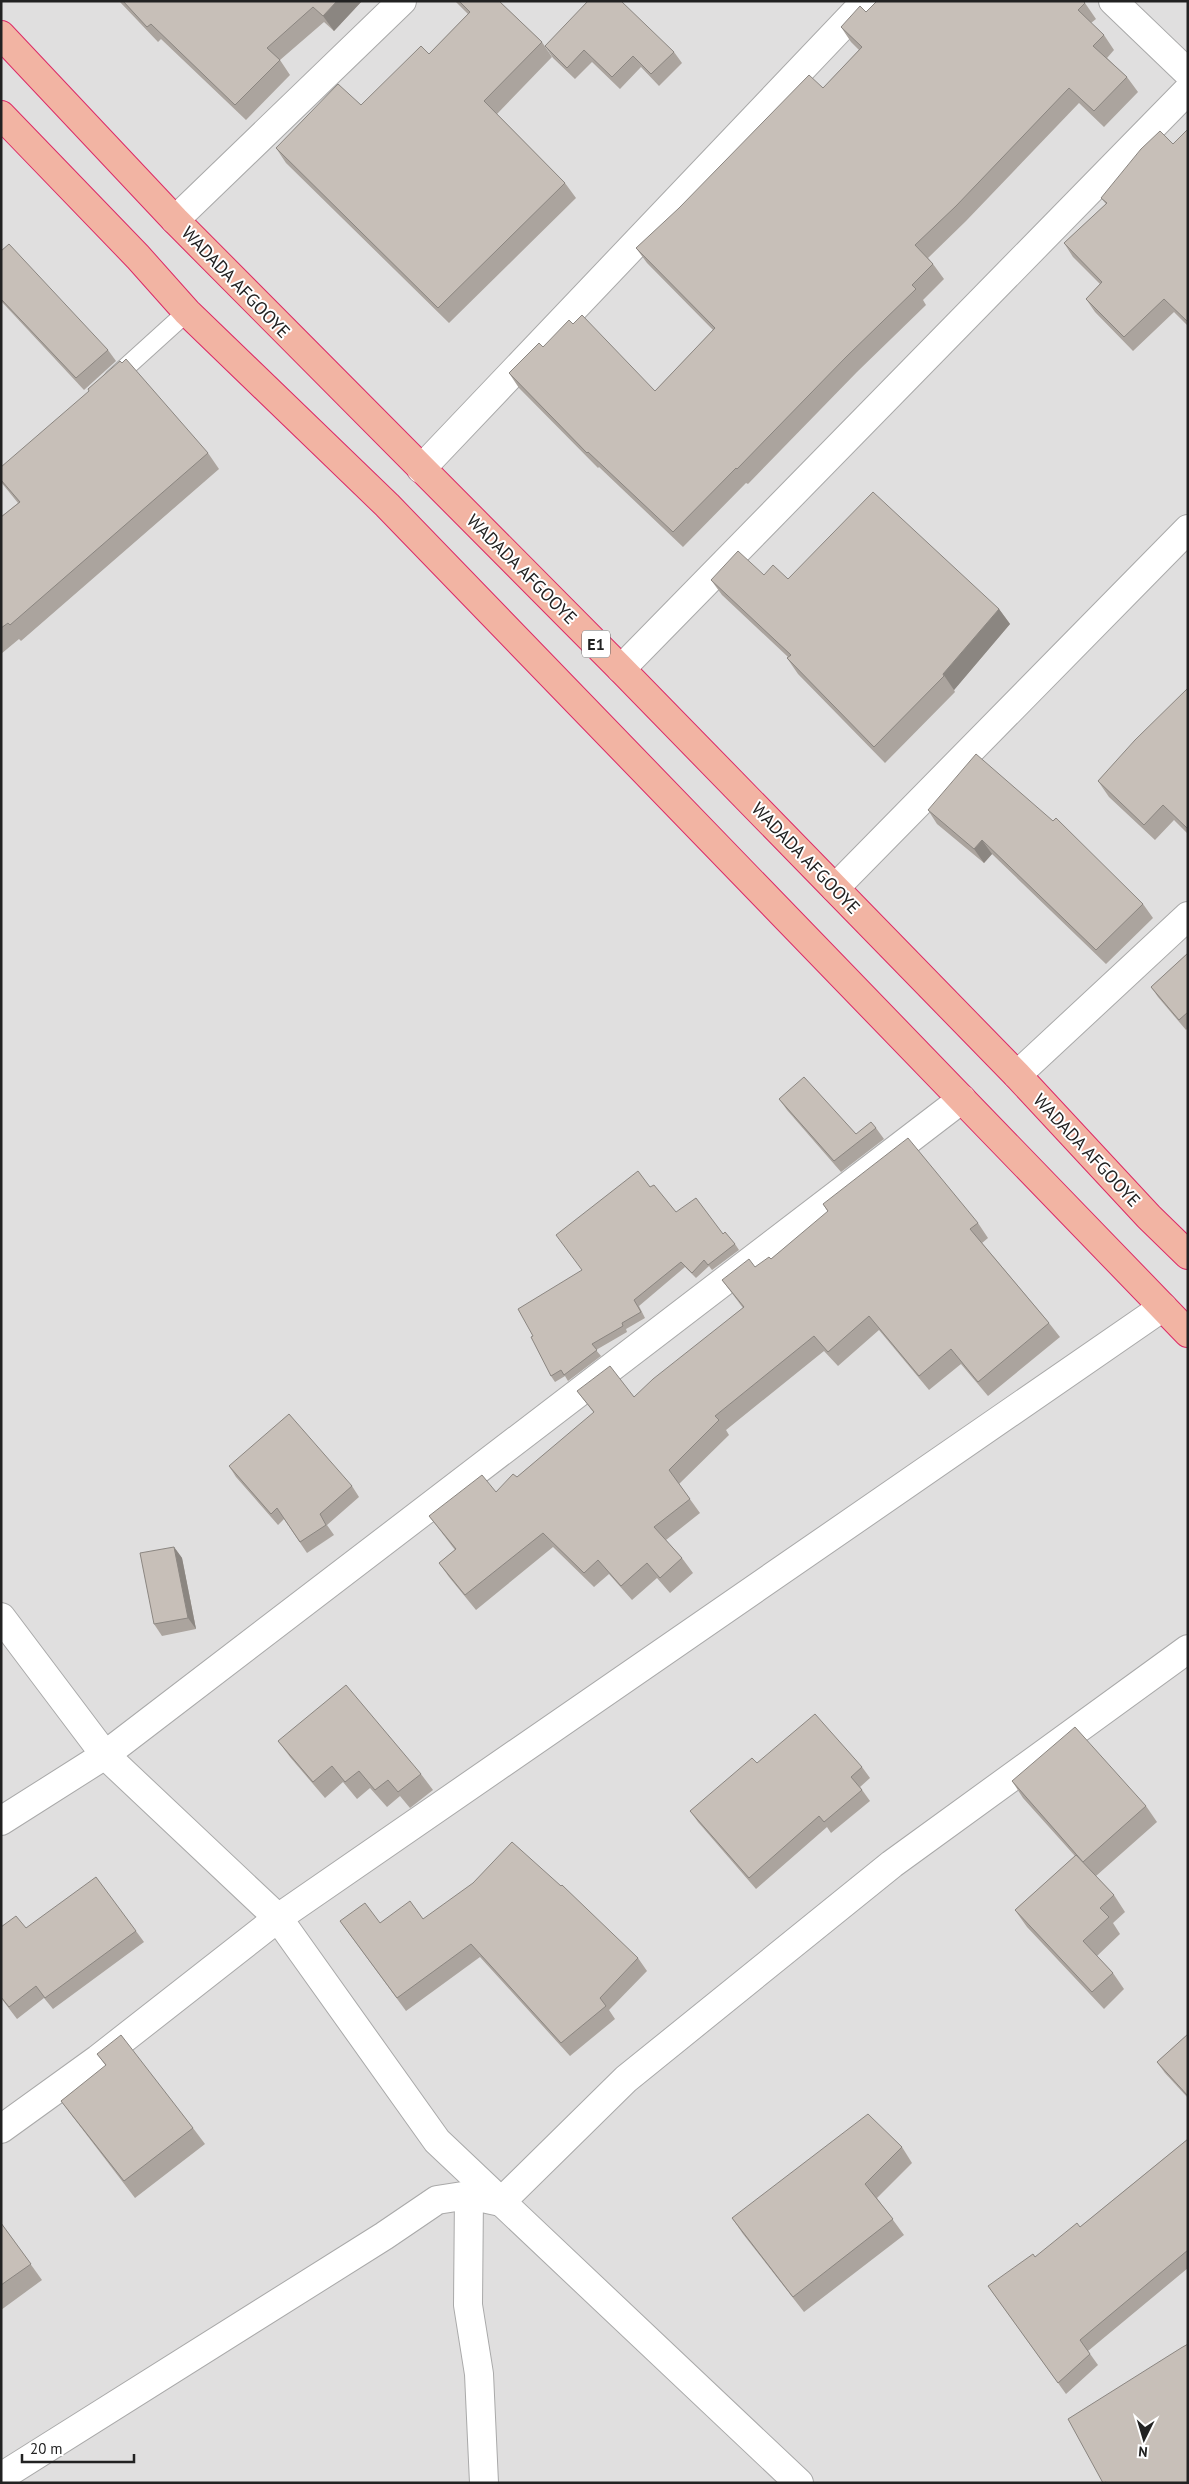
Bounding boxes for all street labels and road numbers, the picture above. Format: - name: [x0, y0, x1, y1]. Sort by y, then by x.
- street label: WADADA AFGOOYE: [177, 221, 295, 343]
- street label: WADADA AFGOOYE: [462, 509, 582, 629]
- road number: E1: [582, 630, 610, 658]
- street label: WADADA AFGOOYE: [747, 797, 865, 919]
- street label: WADADA AFGOOYE: [1029, 1089, 1145, 1211]

